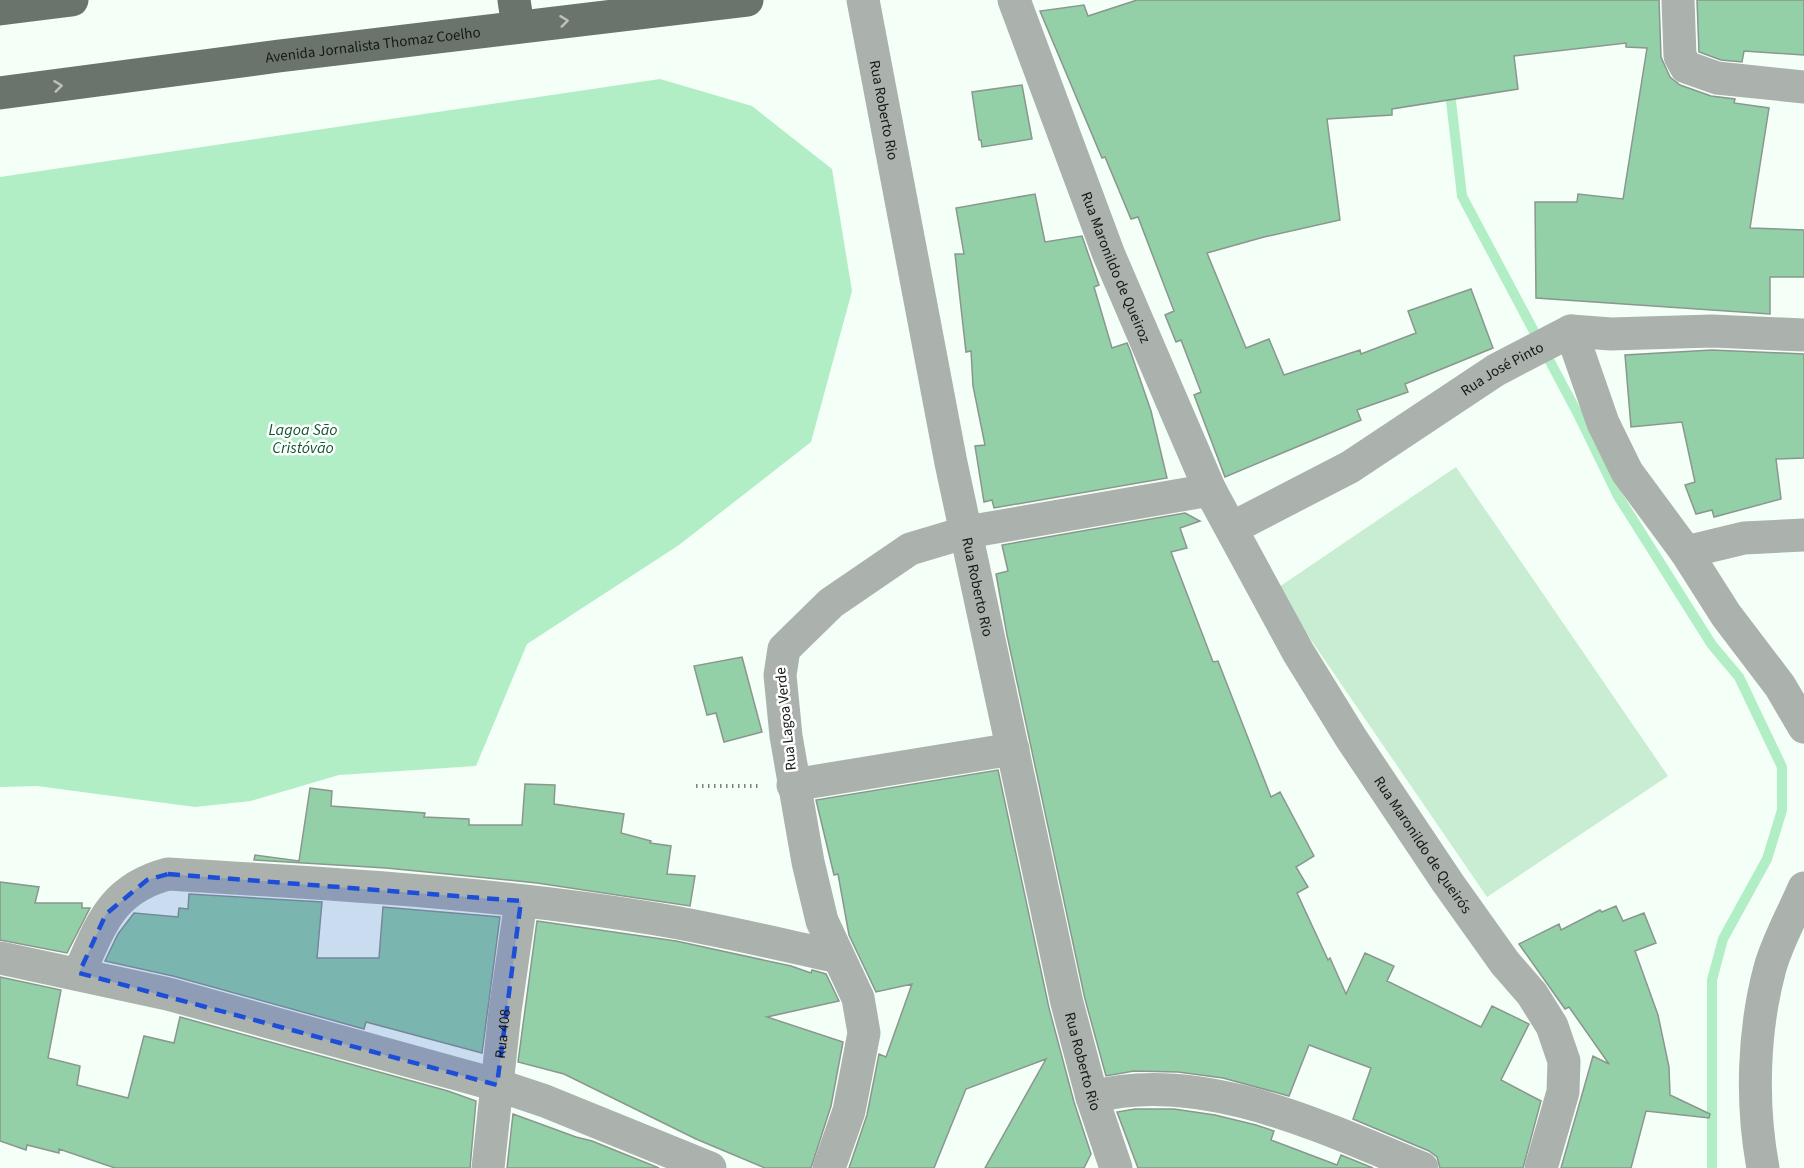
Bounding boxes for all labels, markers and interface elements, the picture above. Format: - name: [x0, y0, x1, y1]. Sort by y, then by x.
- one-way arrow: [559, 16, 569, 28]
- street label: Avenida Jornalista Thomaz Coelho: [264, 21, 482, 68]
- street label: Rua Roberto Rio: [864, 58, 904, 162]
- one-way arrow: [54, 80, 63, 93]
- street label: Rua Maronildo de Queiroz: [1076, 189, 1156, 346]
- street label: Rua José Pinto: [1456, 337, 1547, 401]
- water label: Lagoa São Cristóvão: [268, 419, 338, 459]
- street label: Rua Roberto Rio: [957, 535, 999, 639]
- street label: Rua Lagoa Verde: [770, 666, 802, 772]
- street label: Rua Maronildo de Queirós: [1369, 772, 1477, 918]
- street label: Rua 408: [489, 1008, 516, 1060]
- street label: Rua Roberto Rio: [1059, 1010, 1106, 1113]

